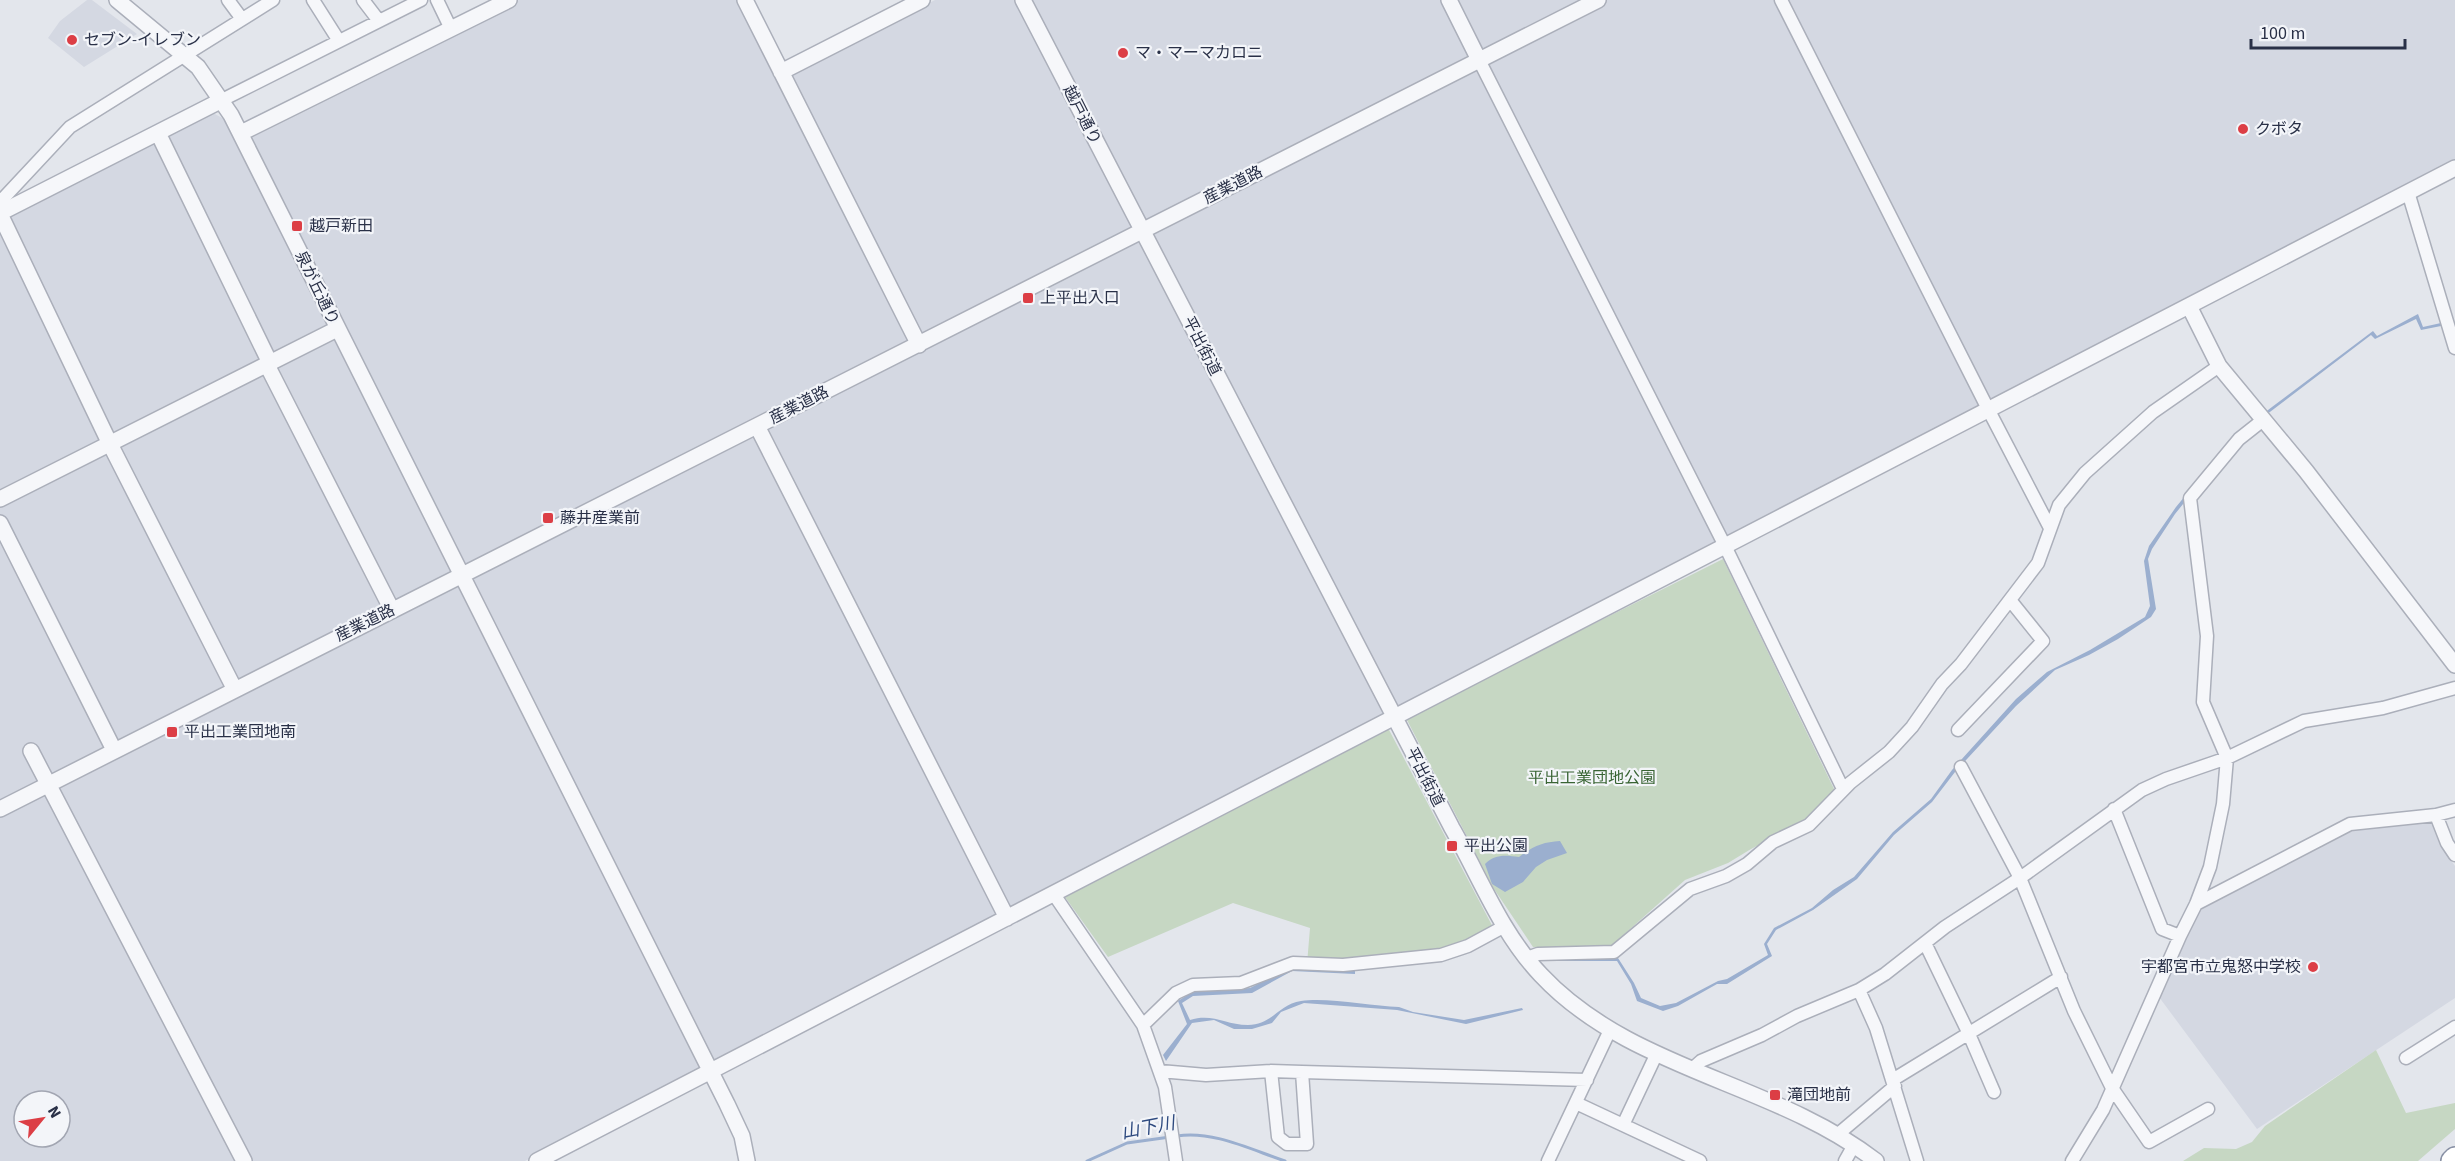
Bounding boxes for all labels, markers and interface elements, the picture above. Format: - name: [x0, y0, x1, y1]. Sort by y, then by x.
- scale bar: [2251, 12, 2406, 50]
- text: 100 m: [2260, 21, 2305, 46]
- place label: セブン-イレブン: [84, 29, 201, 51]
- marker: セブン-イレブン: [65, 33, 79, 47]
- place label: マ・マーマカロニ: [1135, 42, 1263, 64]
- marker: マ・マーマカロニ: [1116, 46, 1130, 60]
- street label: 越戸通り: [1058, 81, 1106, 149]
- place label: クボタ: [2255, 118, 2303, 140]
- marker: クボタ: [2236, 122, 2250, 136]
- street label: 産業道路: [1199, 161, 1267, 209]
- place label: 越戸新田: [309, 215, 373, 237]
- marker: 越戸新田: [290, 219, 304, 233]
- street label: 泉が丘通り: [290, 247, 344, 329]
- place label: 上平出入口: [1040, 287, 1120, 309]
- marker: 上平出入口: [1021, 291, 1035, 305]
- street label: 平出街道: [1178, 312, 1226, 380]
- street label: 産業道路: [765, 381, 833, 429]
- place label: 藤井産業前: [560, 507, 640, 529]
- marker: 藤井産業前: [541, 511, 555, 525]
- street label: 産業道路: [331, 599, 399, 647]
- place label: 平出工業団地南: [184, 721, 296, 743]
- marker: 平出工業団地南: [165, 725, 179, 739]
- street label: 平出街道: [1401, 743, 1449, 811]
- park label: 平出工業団地公園: [1528, 767, 1656, 789]
- place label: 平出公園: [1464, 835, 1528, 857]
- marker: 平出公園: [1445, 839, 1459, 853]
- place label: 宇都宮市立鬼怒中学校: [2141, 956, 2301, 978]
- marker: 宇都宮市立鬼怒中学校: [2306, 960, 2320, 974]
- place label: 滝団地前: [1787, 1084, 1851, 1106]
- marker: 滝団地前: [1768, 1088, 1782, 1102]
- north arrow: [12, 1089, 72, 1149]
- text: N: [42, 1102, 66, 1122]
- water label: 山下川: [1119, 1110, 1179, 1145]

